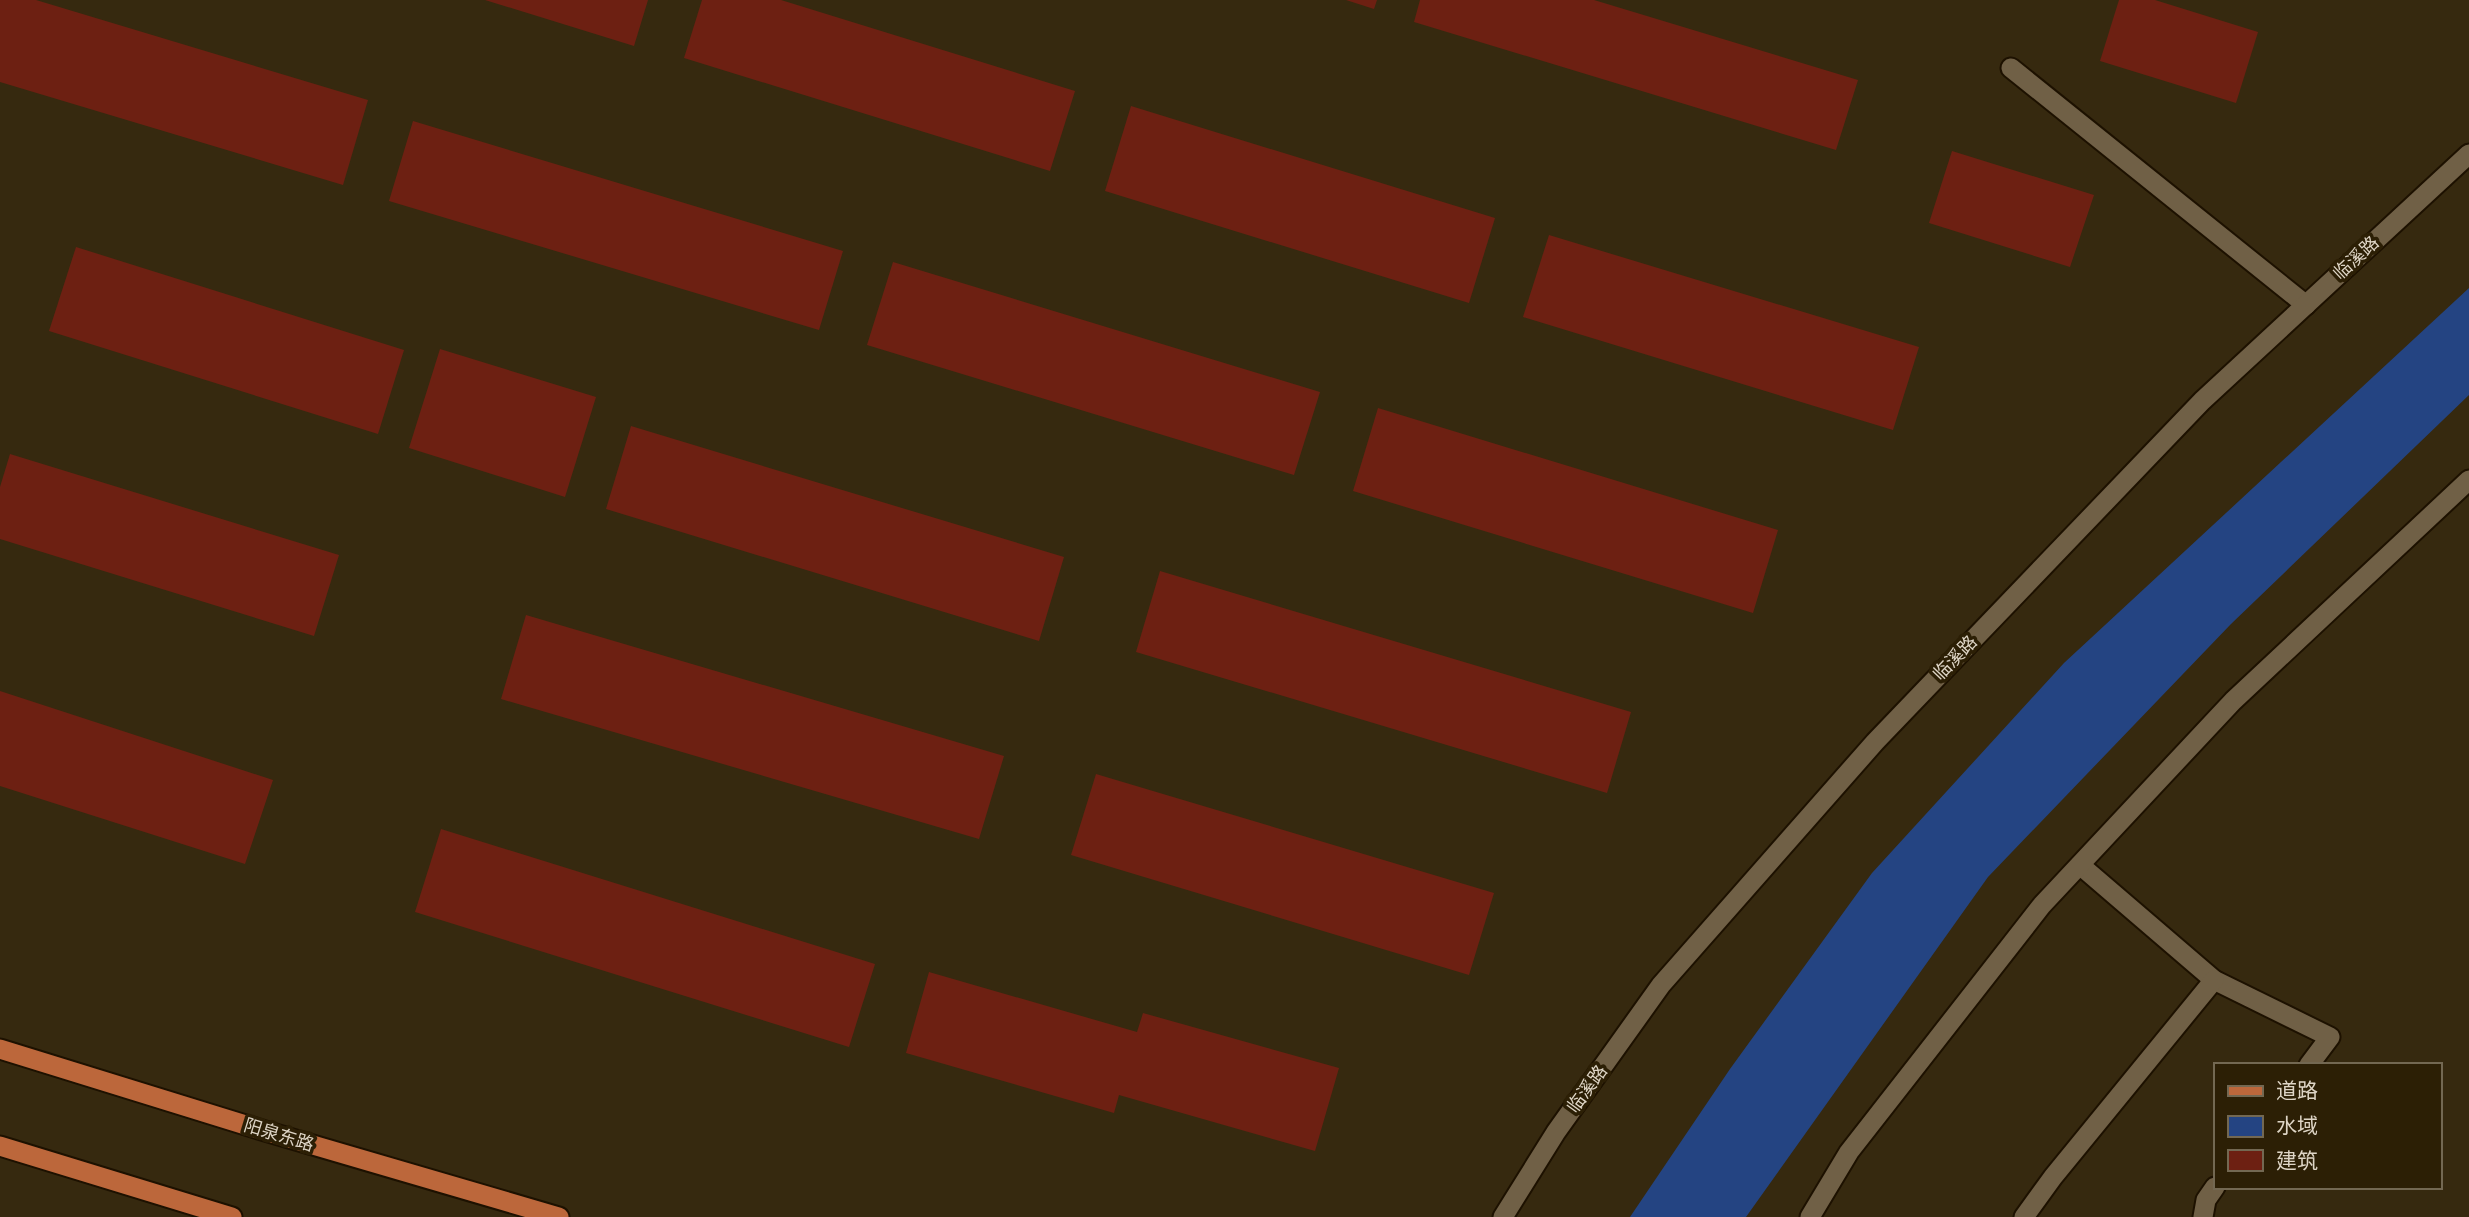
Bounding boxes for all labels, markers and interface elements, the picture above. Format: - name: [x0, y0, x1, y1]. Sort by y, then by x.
- street label: 临溪路: [2329, 232, 2383, 284]
- street label: 临溪路: [1928, 631, 1982, 685]
- street label: 临溪路: [1562, 1061, 1612, 1117]
- legend: [2214, 1063, 2441, 1189]
- text: 道路: [2276, 1078, 2318, 1104]
- text: 水域: [2276, 1113, 2318, 1139]
- street label: 阳泉东路: [241, 1114, 317, 1156]
- text: 建筑: [2276, 1148, 2318, 1174]

